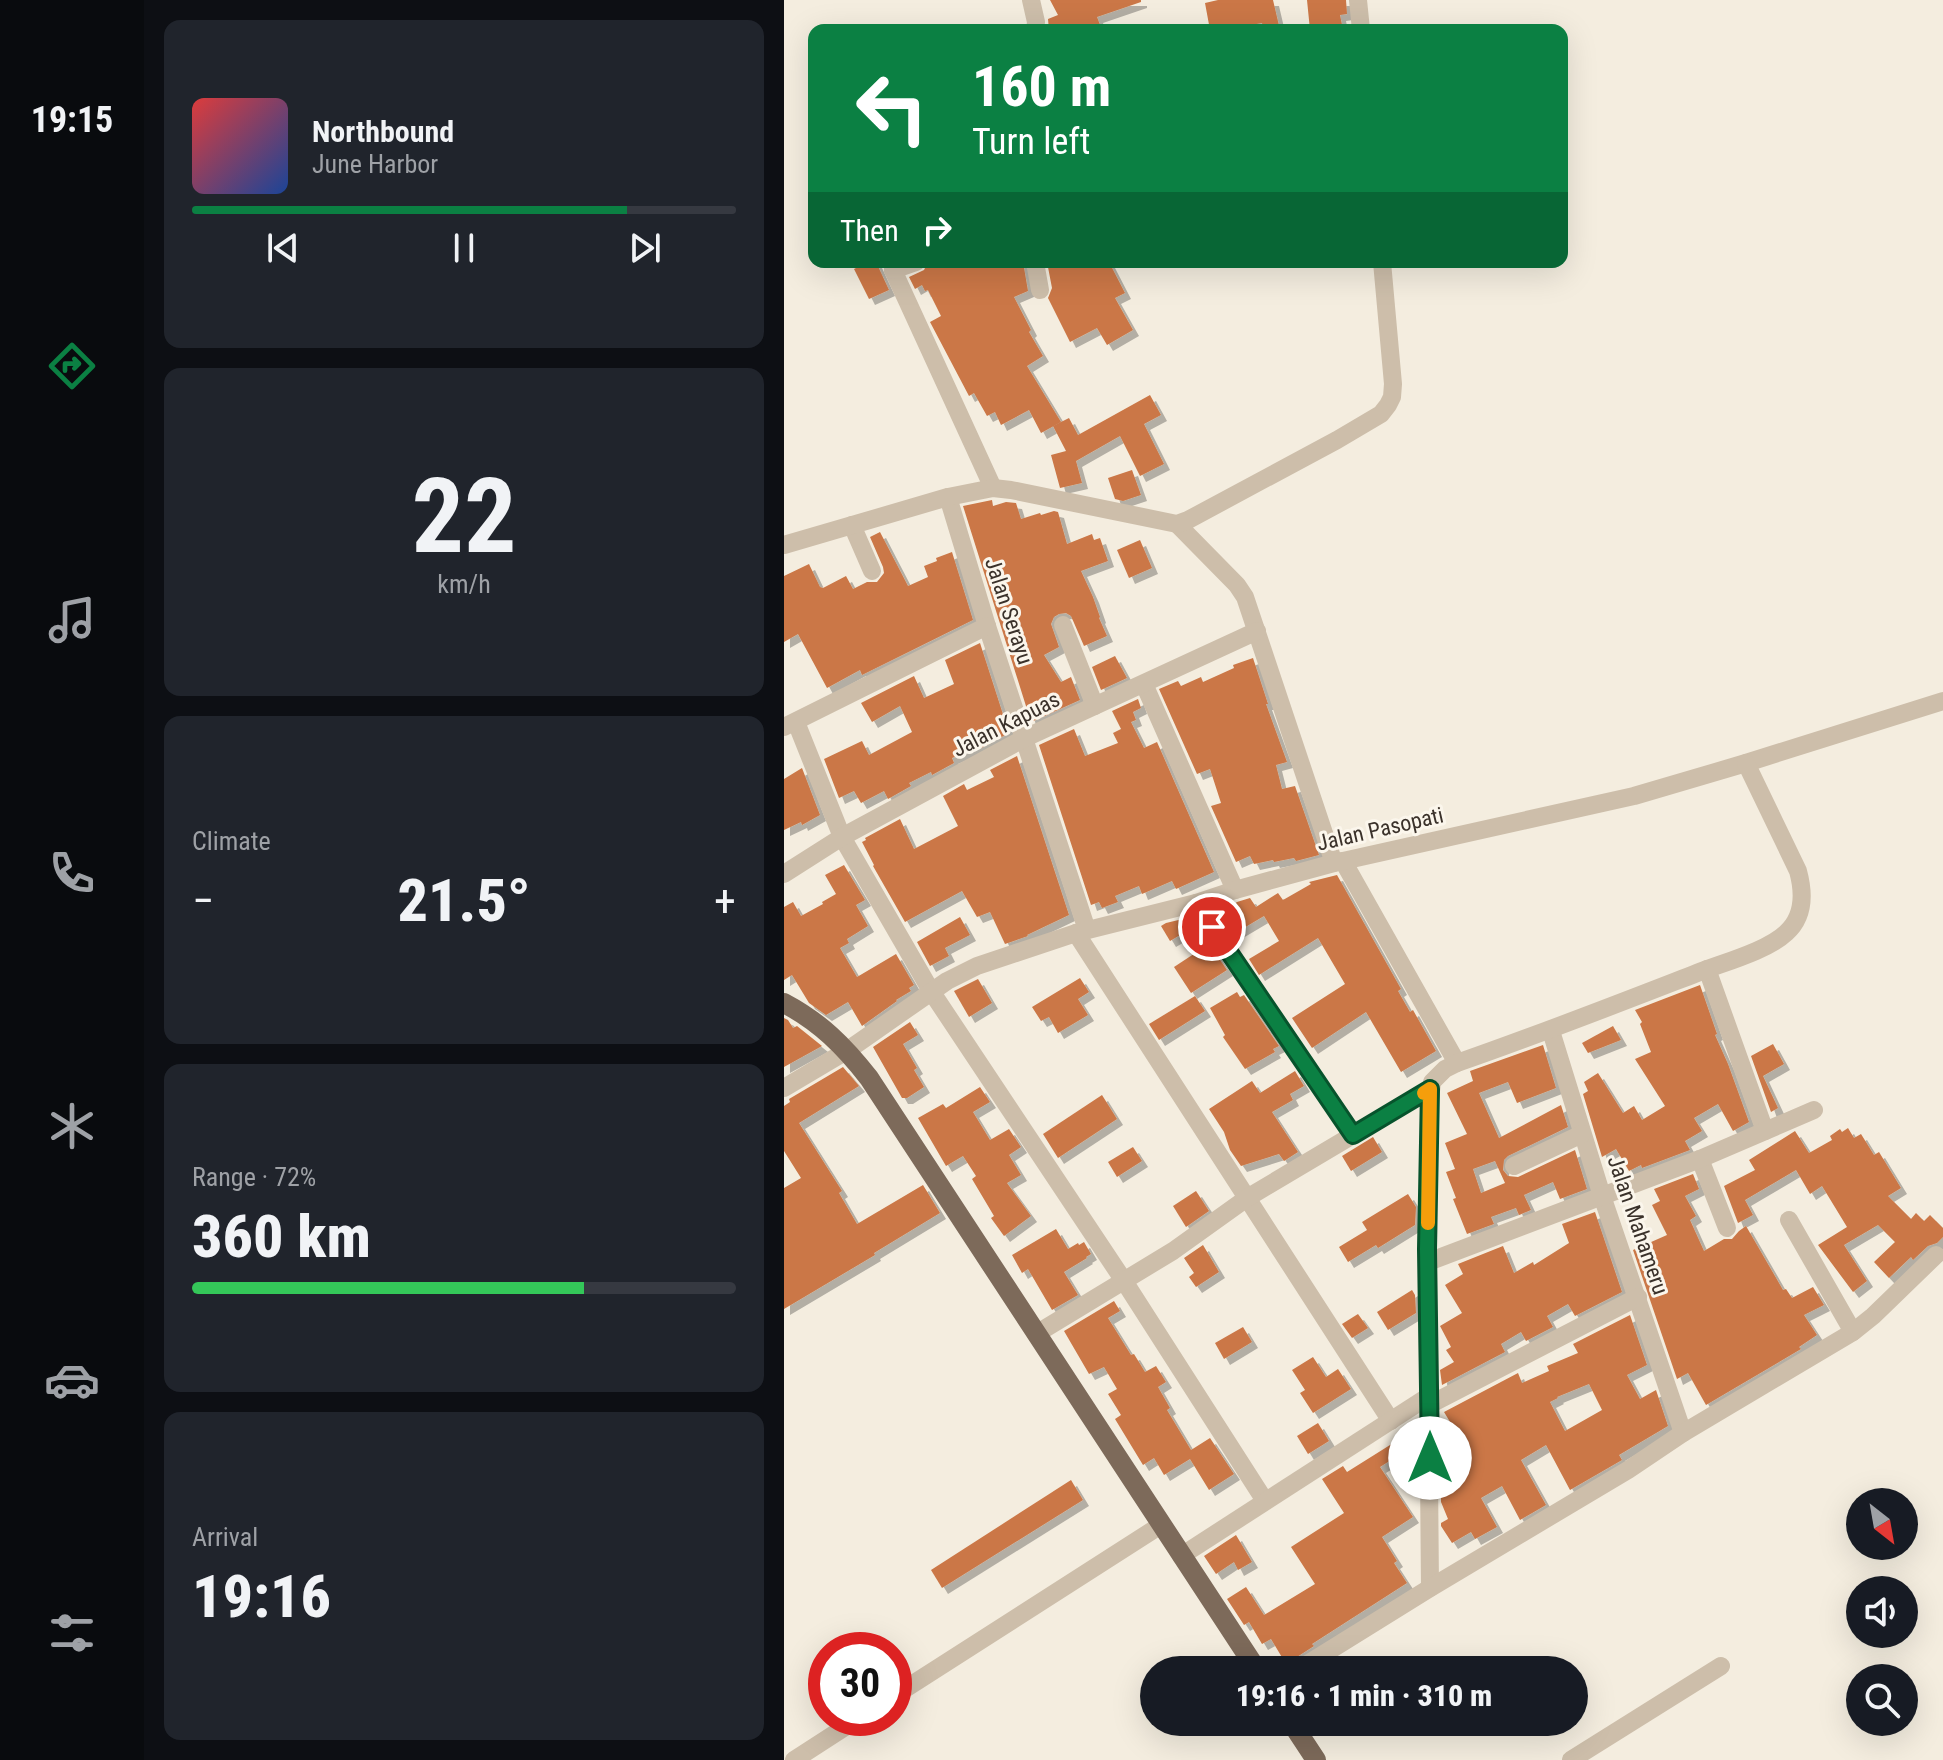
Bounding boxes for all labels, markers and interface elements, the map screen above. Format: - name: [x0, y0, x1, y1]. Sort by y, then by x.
- text: 160 m: [972, 54, 1111, 120]
- icon: left: [840, 56, 944, 160]
- text: 19:15: [31, 99, 113, 141]
- text: Northbound: [312, 114, 454, 149]
- text: Turn left: [972, 121, 1090, 163]
- text: June Harbor: [312, 149, 438, 179]
- icon: right: [915, 208, 959, 252]
- text: Then: [840, 213, 899, 248]
- icon: previous: [261, 226, 305, 270]
- icon: pause: [442, 226, 486, 270]
- icon: next: [623, 226, 667, 270]
- icon: directions: [44, 338, 100, 394]
- text: 22: [411, 456, 517, 577]
- street label: Jalan Serayu: [980, 555, 1038, 667]
- text: km/h: [437, 569, 491, 599]
- icon: music: [44, 592, 100, 648]
- street label: Jalan Kapuas: [948, 686, 1064, 762]
- street label: Jalan Pasopati: [1314, 802, 1446, 856]
- text: Climate: [192, 826, 271, 856]
- icon: phone: [44, 845, 100, 901]
- text: 21.5°: [398, 865, 531, 936]
- text: −: [192, 875, 214, 927]
- text: +: [714, 875, 736, 927]
- pin: [1178, 893, 1246, 961]
- icon: arrive: [1190, 905, 1234, 949]
- icon: climate: [44, 1098, 100, 1154]
- street label: Jalan Mahameru: [1603, 1152, 1673, 1298]
- text: Range · 72%: [192, 1162, 316, 1192]
- text: 360 km: [192, 1201, 371, 1272]
- icon: car: [44, 1352, 100, 1408]
- position arrow: [1388, 1416, 1472, 1500]
- north arrow: [1846, 1488, 1918, 1560]
- map controls: [1846, 1488, 1918, 1736]
- text: Arrival: [192, 1522, 258, 1552]
- text: 19:16: [192, 1561, 331, 1632]
- button: sound: [1846, 1576, 1918, 1648]
- icon: filters: [44, 1605, 100, 1661]
- speed limit sign: 30: [808, 1632, 912, 1736]
- button: search: [1846, 1664, 1918, 1736]
- text: 19:16 · 1 min · 310 m: [1236, 1678, 1492, 1713]

